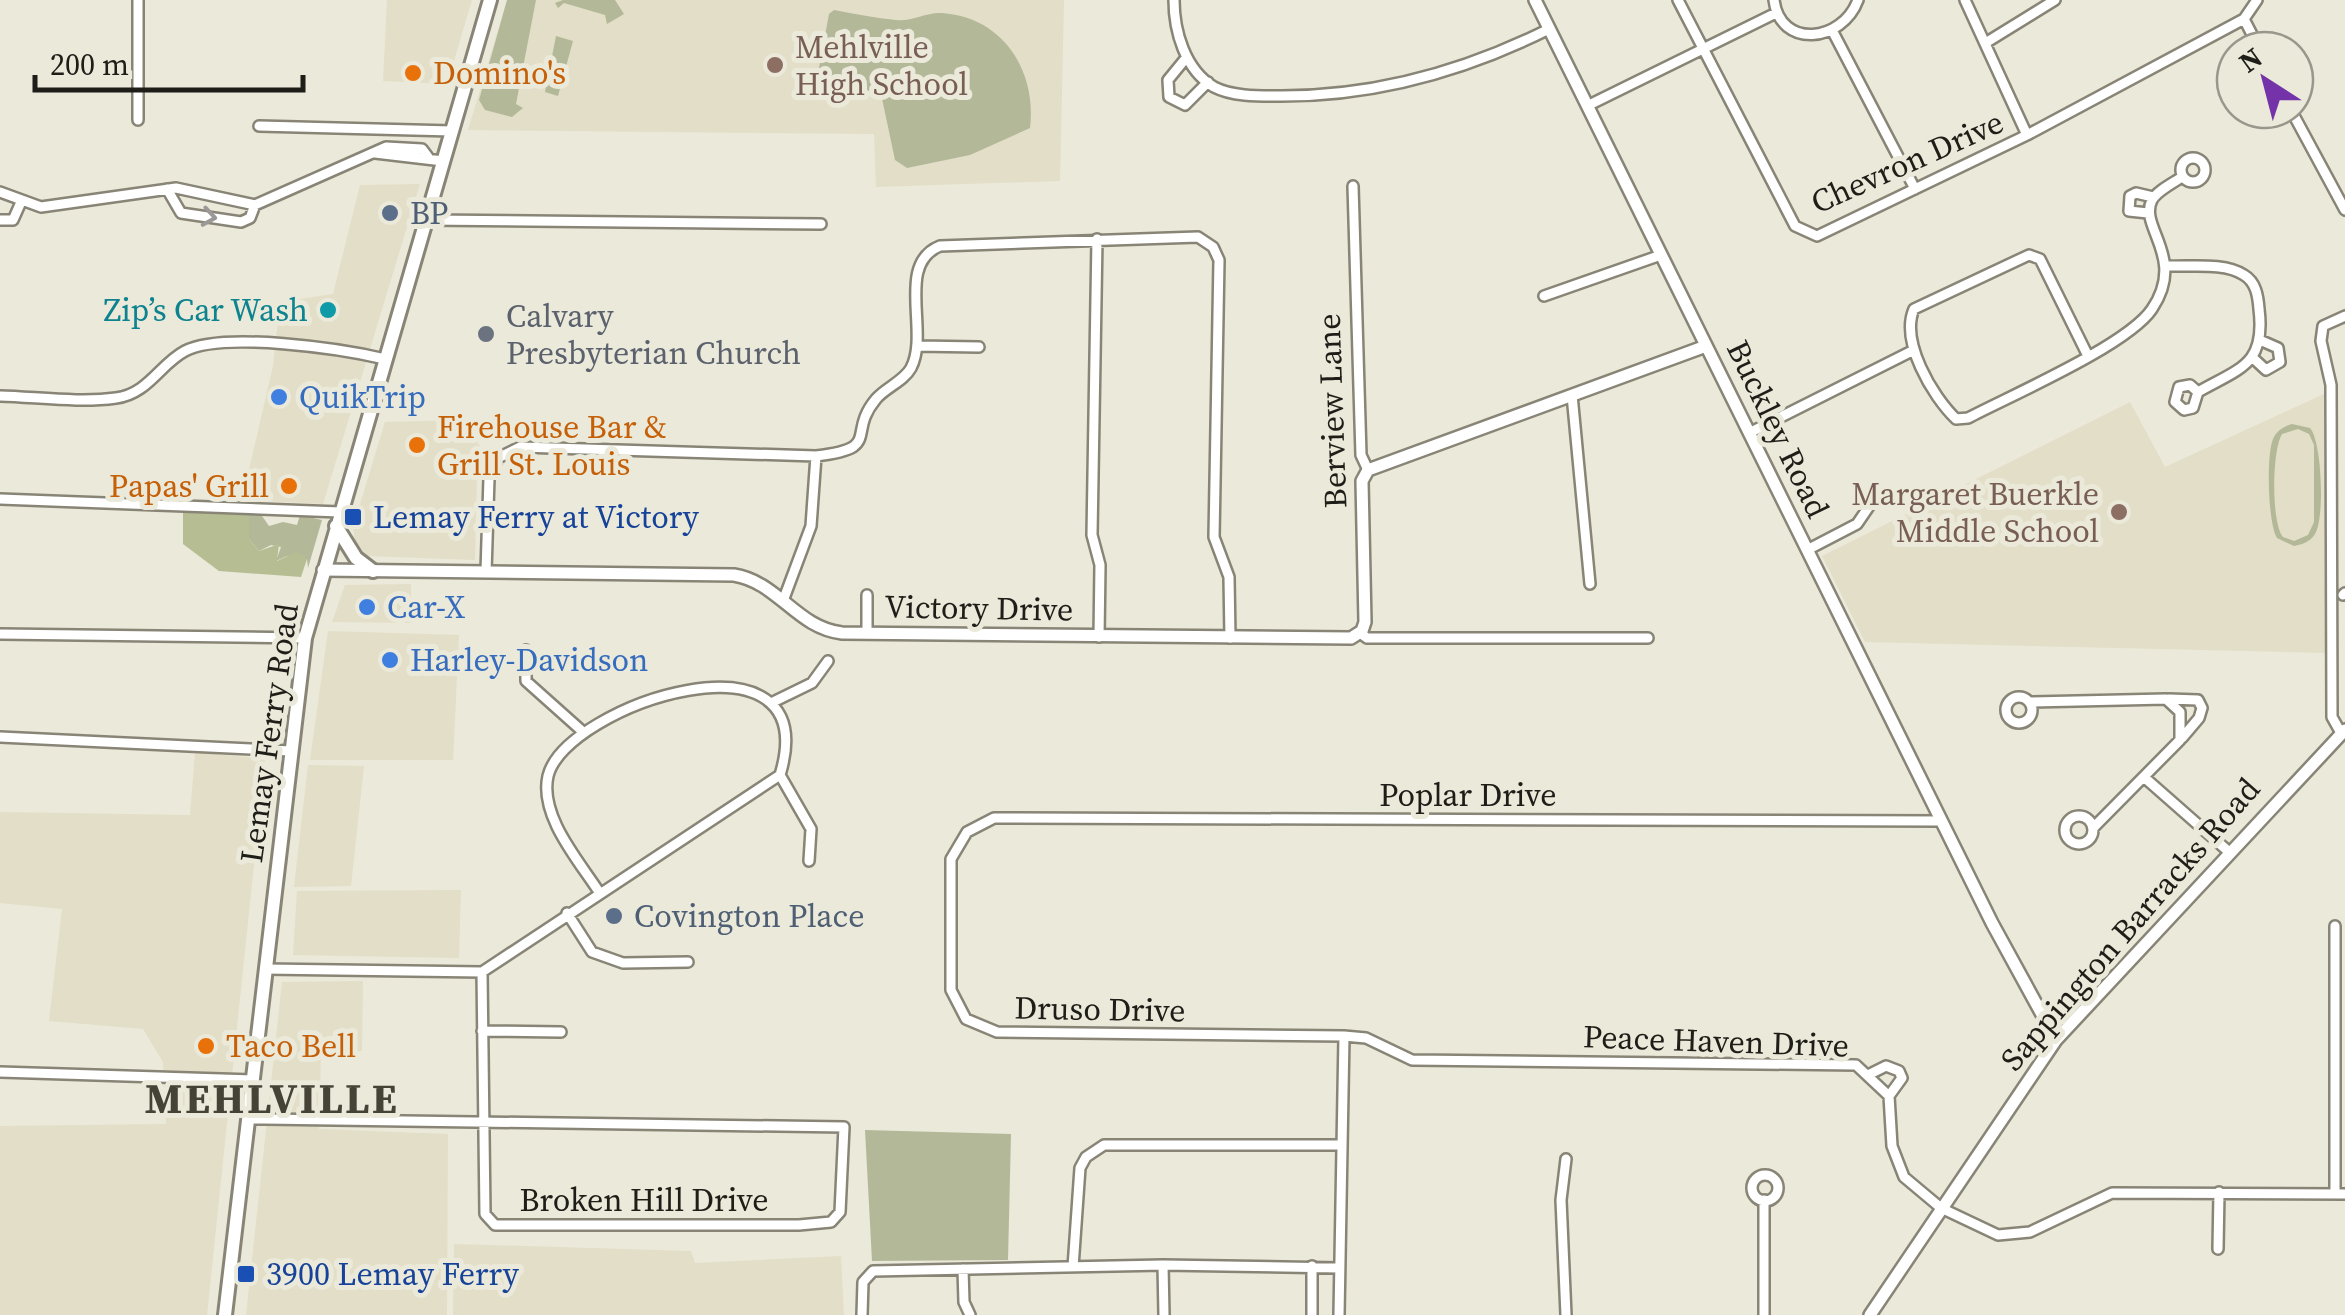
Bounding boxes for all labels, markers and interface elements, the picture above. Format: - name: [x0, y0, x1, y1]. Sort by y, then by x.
- place label: Mehlville High School: [795, 25, 968, 106]
- scale bar: [35, 30, 302, 92]
- north arrow: [2215, 30, 2315, 130]
- text: N: [2231, 38, 2270, 81]
- text: 200 m: [50, 44, 129, 85]
- place label: Domino's: [433, 51, 566, 95]
- marker: Mehlville High School: [764, 54, 786, 76]
- marker: Domino's: [402, 62, 424, 84]
- street label: Chevron Drive: [1804, 100, 2010, 224]
- place label: BP: [410, 191, 448, 235]
- marker: BP: [379, 202, 401, 224]
- one-way arrow: [201, 206, 217, 227]
- place label: Zip’s Car Wash: [104, 288, 308, 332]
- place label: Calvary Presbyterian Church: [506, 294, 801, 375]
- marker: Zip’s Car Wash: [317, 299, 339, 321]
- street label: Berview Lane: [1307, 313, 1357, 509]
- marker: Calvary Presbyterian Church: [475, 323, 497, 345]
- street label: Buckley Road: [1716, 333, 1840, 525]
- place label: QuikTrip: [299, 375, 426, 419]
- marker: QuikTrip: [268, 386, 290, 408]
- place label: Firehouse Bar & Grill St. Louis: [437, 405, 667, 486]
- marker: Firehouse Bar & Grill St. Louis: [406, 434, 428, 456]
- place label: Papas' Grill: [109, 464, 269, 508]
- place label: Margaret Buerkle Middle School: [1851, 472, 2099, 553]
- marker: Papas' Grill: [278, 475, 300, 497]
- place label: Lemay Ferry at Victory: [373, 495, 700, 539]
- marker: Margaret Buerkle Middle School: [2108, 501, 2130, 523]
- marker: Lemay Ferry at Victory: [342, 506, 364, 528]
- street label: Victory Drive: [884, 584, 1074, 632]
- place label: Car-X: [387, 585, 466, 629]
- marker: Car-X: [356, 596, 378, 618]
- street label: Lemay Ferry Road: [229, 601, 309, 865]
- place label: Harley-Davidson: [410, 638, 649, 682]
- marker: Harley-Davidson: [379, 649, 401, 671]
- street label: Sappington Barracks Road: [1990, 768, 2270, 1080]
- street label: Poplar Drive: [1379, 773, 1557, 817]
- place label: Covington Place: [634, 894, 865, 938]
- marker: Covington Place: [603, 905, 625, 927]
- street label: Druso Drive: [1014, 986, 1186, 1032]
- street label: Peace Haven Drive: [1582, 1014, 1850, 1068]
- place label: Taco Bell: [226, 1024, 356, 1068]
- marker: Taco Bell: [195, 1035, 217, 1057]
- district label: MEHLVILLE: [145, 1069, 399, 1127]
- street label: Broken Hill Drive: [519, 1178, 769, 1222]
- place label: 3900 Lemay Ferry: [266, 1252, 519, 1296]
- marker: 3900 Lemay Ferry: [235, 1263, 257, 1285]

